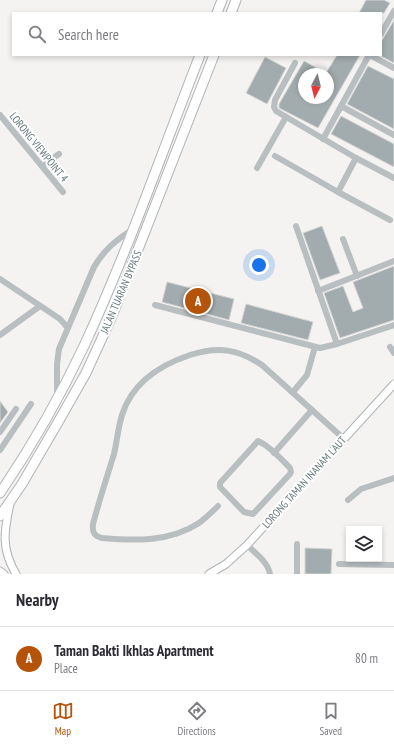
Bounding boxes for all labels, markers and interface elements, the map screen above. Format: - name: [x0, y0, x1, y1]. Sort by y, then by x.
- search box: [12, 12, 382, 56]
- icon: search: [26, 23, 48, 45]
- text: Search here: [58, 25, 119, 44]
- north arrow: [298, 68, 334, 104]
- street label: LORONG VIEWPOINT 4: [7, 109, 71, 185]
- street label: JALAN TUARAN BYPASS: [97, 248, 145, 337]
- your location: [249, 255, 269, 275]
- pin: A: [185, 286, 211, 316]
- street label: LORONG TAMAN INANAM LAUT: [259, 433, 349, 531]
- map controls: [346, 526, 382, 562]
- button: layers: [346, 526, 382, 562]
- text: Nearby: [16, 589, 59, 611]
- text: Taman Bakti Ikhlas Apartment: [54, 641, 214, 660]
- text: A: [26, 650, 32, 667]
- text: 80 m: [355, 650, 378, 667]
- text: Place: [54, 660, 78, 677]
- tab: Map: [52, 700, 74, 738]
- tab: Directions: [178, 700, 216, 738]
- tab: Saved: [319, 700, 342, 738]

